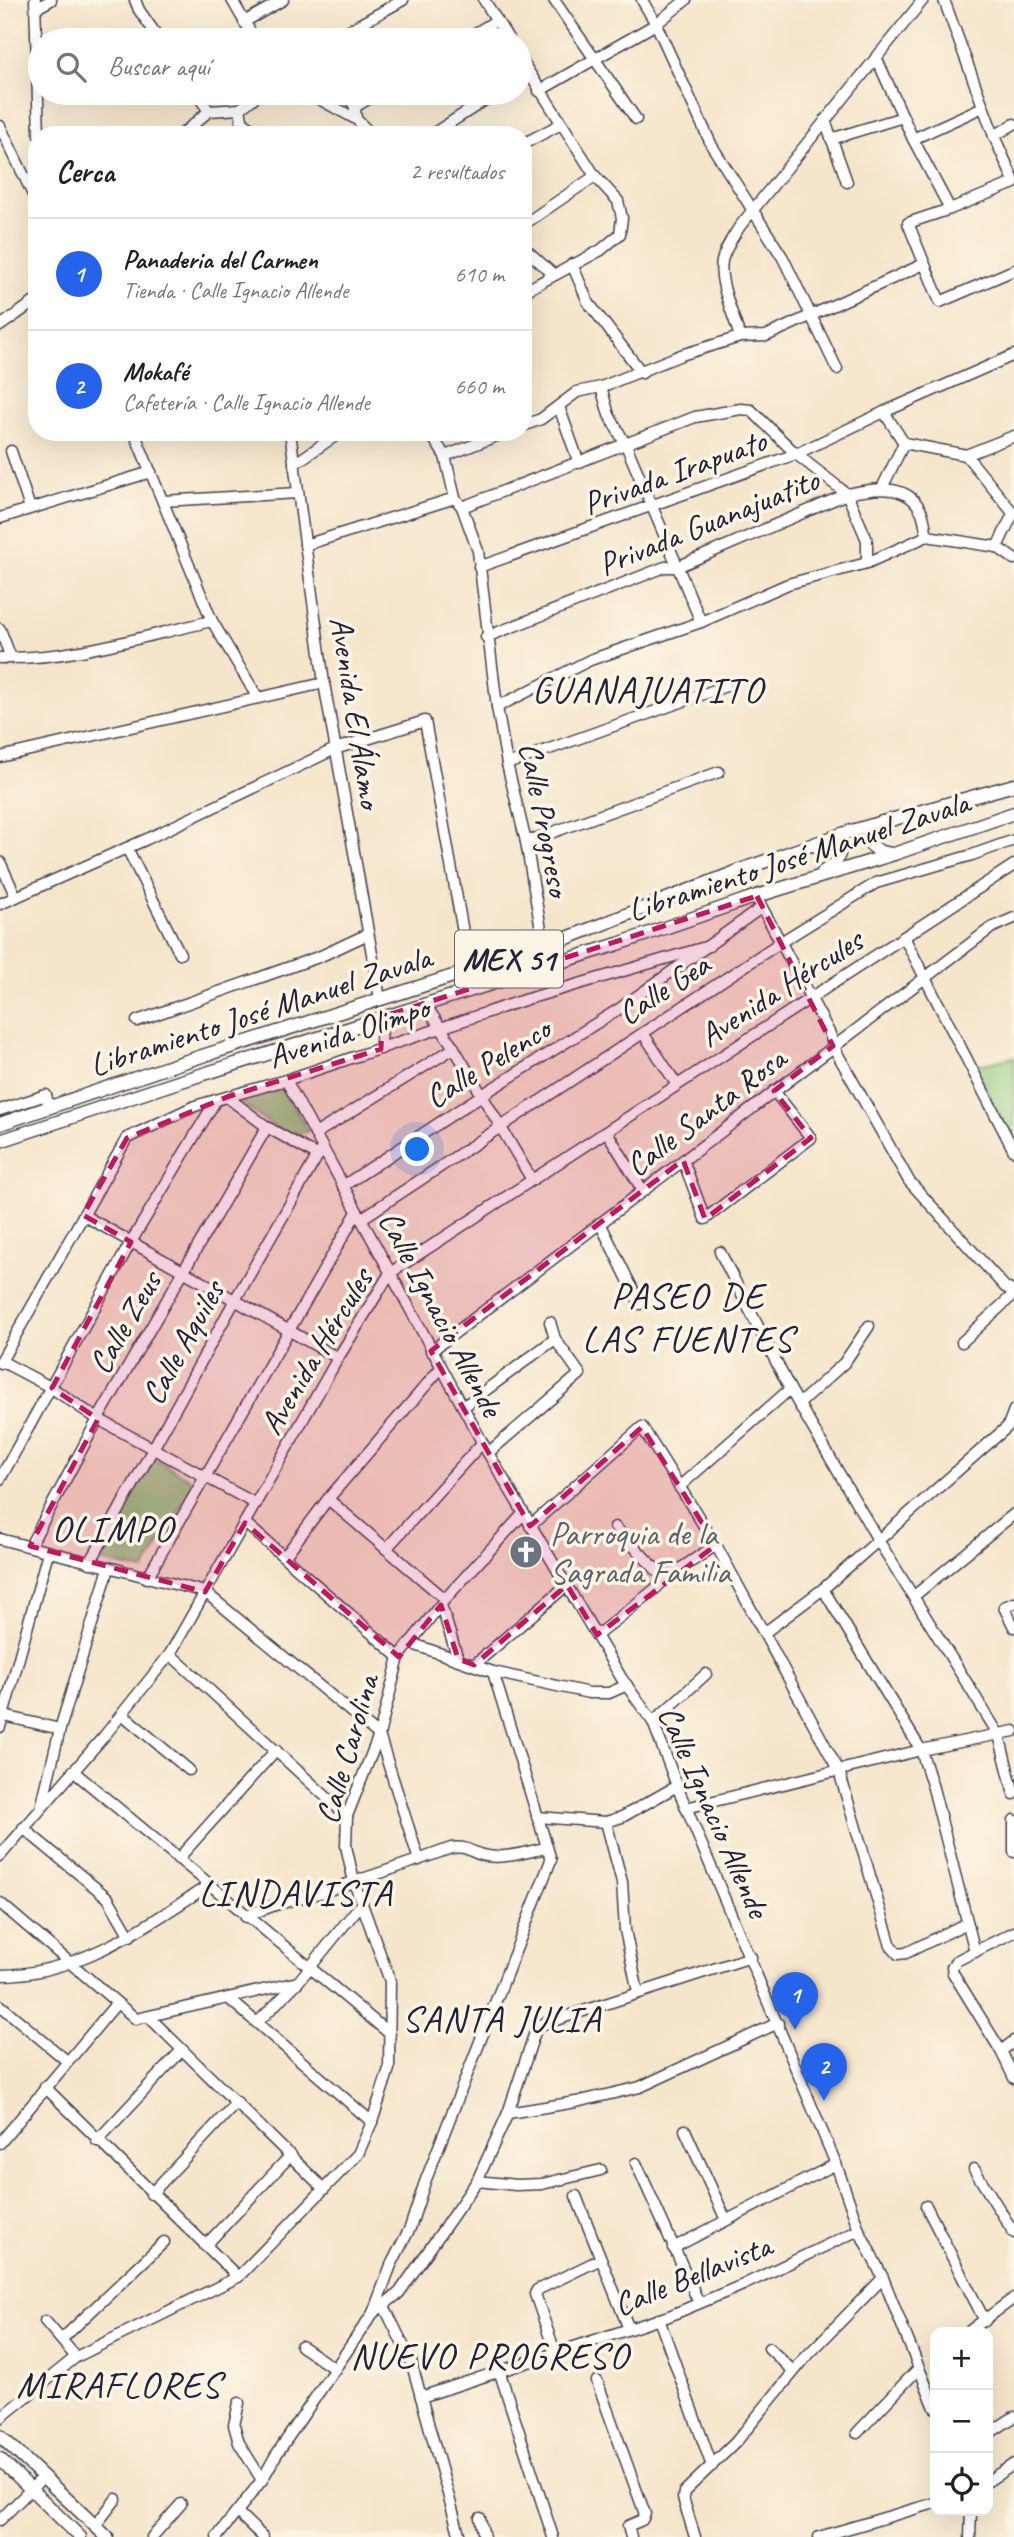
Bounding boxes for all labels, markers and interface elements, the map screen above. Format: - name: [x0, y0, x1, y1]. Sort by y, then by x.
- search box: [28, 28, 532, 105]
- icon: search: [52, 48, 90, 86]
- text: Buscar aquí: [108, 50, 210, 83]
- text: Cerca: [56, 153, 114, 191]
- text: 2 resultados: [410, 157, 504, 186]
- text: Panaderia del Carmen: [123, 243, 318, 276]
- text: 1: [74, 260, 84, 289]
- text: 610 m: [455, 260, 504, 289]
- text: Tienda · Calle Ignacio Allende: [123, 276, 348, 305]
- text: Mokafé: [123, 355, 188, 388]
- text: 2: [74, 372, 84, 401]
- text: 660 m: [455, 372, 504, 401]
- text: Cafetería · Calle Ignacio Allende: [123, 388, 370, 417]
- street label: Privada Irapuato: [577, 419, 774, 525]
- street label: Privada Guanajuatito: [592, 458, 827, 585]
- street label: Avenida El Álamo: [320, 614, 392, 814]
- district label: GUANAJUATITO: [532, 666, 766, 713]
- street label: Calle Progreso: [510, 739, 581, 903]
- street label: Libramiento José Manuel Zavala: [622, 780, 977, 931]
- street label: Avenida Hércules: [691, 918, 872, 1056]
- road number: MEX 51: [455, 930, 563, 988]
- street label: Libramiento José Manuel Zavala: [84, 935, 439, 1086]
- street label: Calle Gea: [610, 942, 720, 1034]
- street label: Avenida Olimpo: [263, 985, 437, 1078]
- street label: Calle Pelenco: [417, 1006, 561, 1118]
- street label: Calle Santa Rosa: [617, 1036, 796, 1186]
- your location: [400, 1132, 434, 1166]
- street label: Calle Ignacio Allende: [369, 1203, 514, 1426]
- street label: Avenida Hércules: [250, 1259, 383, 1442]
- street label: Calle Zeus: [79, 1261, 172, 1381]
- street label: Calle Aquiles: [132, 1271, 235, 1412]
- district label: PASEO DE LAS FUENTES: [582, 1272, 799, 1362]
- district label: OLIMPO: [52, 1505, 176, 1552]
- place label: Parroquia de la Sagrada Familia: [550, 1513, 733, 1593]
- church icon: Parroquia de la Sagrada Familia: [507, 1533, 545, 1571]
- street label: Calle Carolina: [306, 1668, 389, 1829]
- street label: Calle Ignacio Allende: [649, 1699, 780, 1926]
- district label: LINDAVISTA: [199, 1869, 393, 1916]
- pin: 1: [772, 1972, 818, 2030]
- district label: SANTA JULIA: [402, 1995, 602, 2042]
- pin: 2: [801, 2043, 847, 2101]
- street label: Calle Bellavista: [608, 2223, 779, 2325]
- map controls: [930, 2327, 993, 2516]
- button: +: [930, 2327, 993, 2390]
- district label: NUEVO PROGRESO: [350, 2332, 631, 2379]
- district label: MIRAFLORES: [17, 2361, 226, 2408]
- button: −: [930, 2390, 993, 2453]
- button: locate: [930, 2453, 993, 2516]

